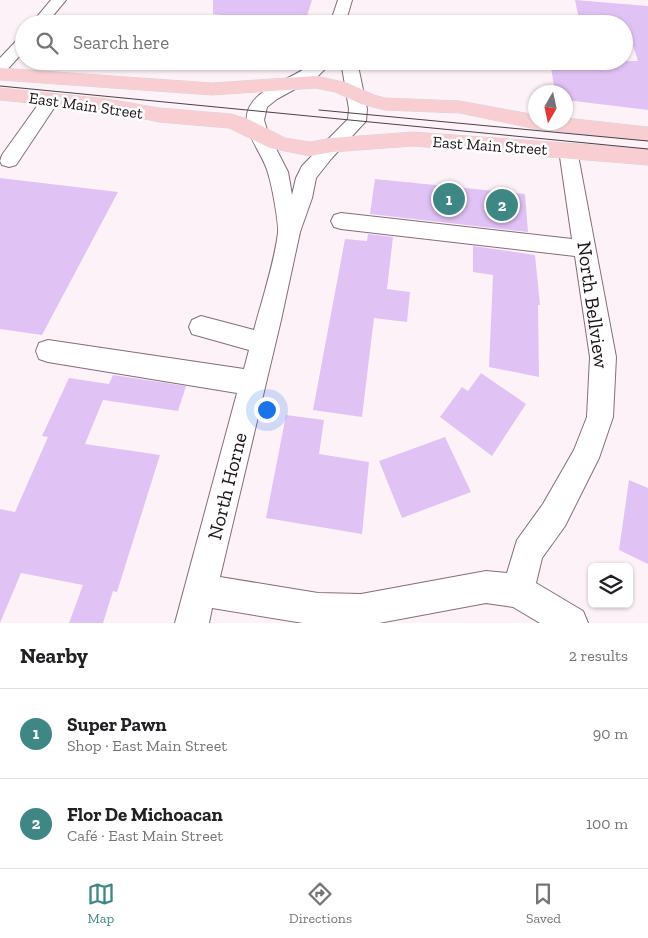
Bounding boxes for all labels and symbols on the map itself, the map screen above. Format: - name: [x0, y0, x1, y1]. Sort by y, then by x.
- north arrow: [528, 85, 573, 130]
- street label: East Main Street: [28, 88, 144, 123]
- street label: East Main Street: [432, 132, 548, 159]
- pin: 1: [433, 180, 465, 218]
- pin: 2: [486, 186, 518, 224]
- street label: North Bellview: [572, 240, 614, 371]
- your location: [254, 397, 280, 423]
- street label: North Horne: [202, 430, 252, 542]

